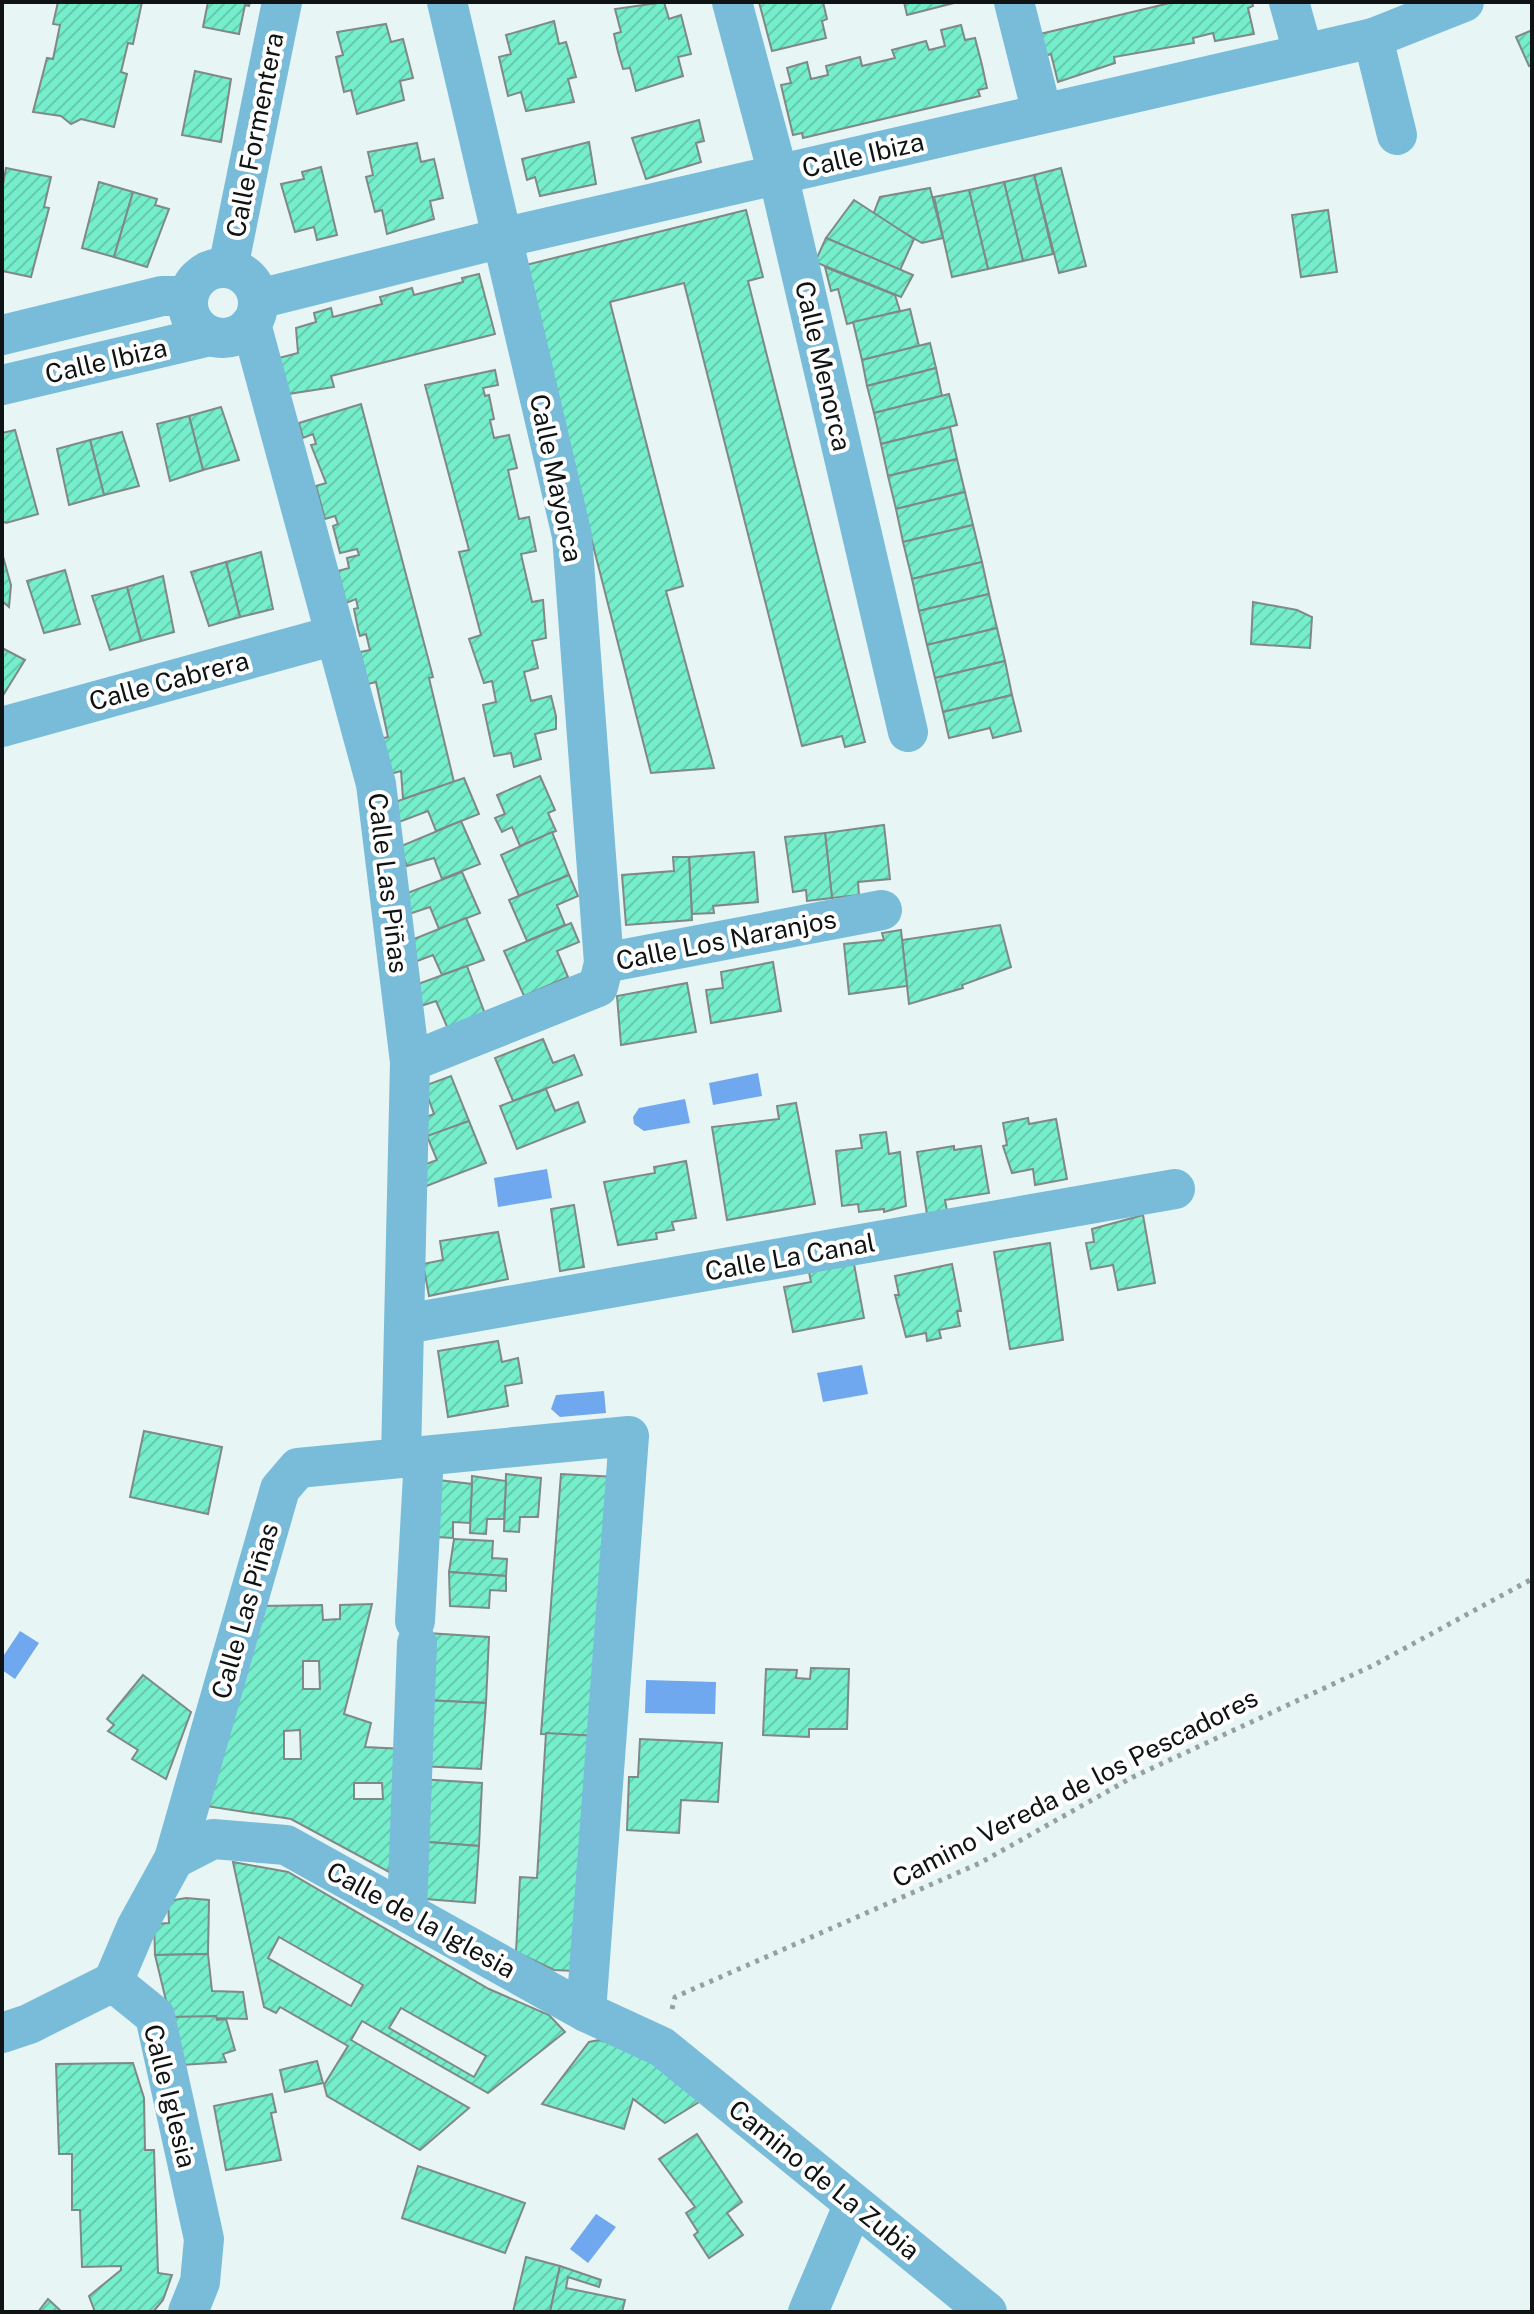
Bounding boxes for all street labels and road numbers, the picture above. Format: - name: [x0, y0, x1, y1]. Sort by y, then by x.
- street label: Calle Formentera: [219, 30, 290, 240]
- street label: Calle Ibiza: [799, 125, 927, 184]
- street label: Calle Menorca: [789, 278, 858, 454]
- street label: Calle Ibiza: [42, 331, 170, 390]
- street label: Calle Mayorca: [524, 391, 589, 565]
- street label: Calle Cabrera: [86, 644, 252, 717]
- street label: Calle Las Piñas: [362, 791, 415, 975]
- street label: Calle Los Naranjos: [613, 903, 839, 976]
- street label: Calle La Canal: [702, 1226, 877, 1287]
- street label: Calle Las Piñas: [205, 1519, 284, 1702]
- street label: Camino Vereda de los Pescadores: [887, 1682, 1263, 1894]
- street label: Calle de la Iglesia: [321, 1855, 521, 1984]
- street label: Calle Iglesia: [138, 2021, 203, 2171]
- street label: Camino de La Zubia: [723, 2093, 926, 2266]

